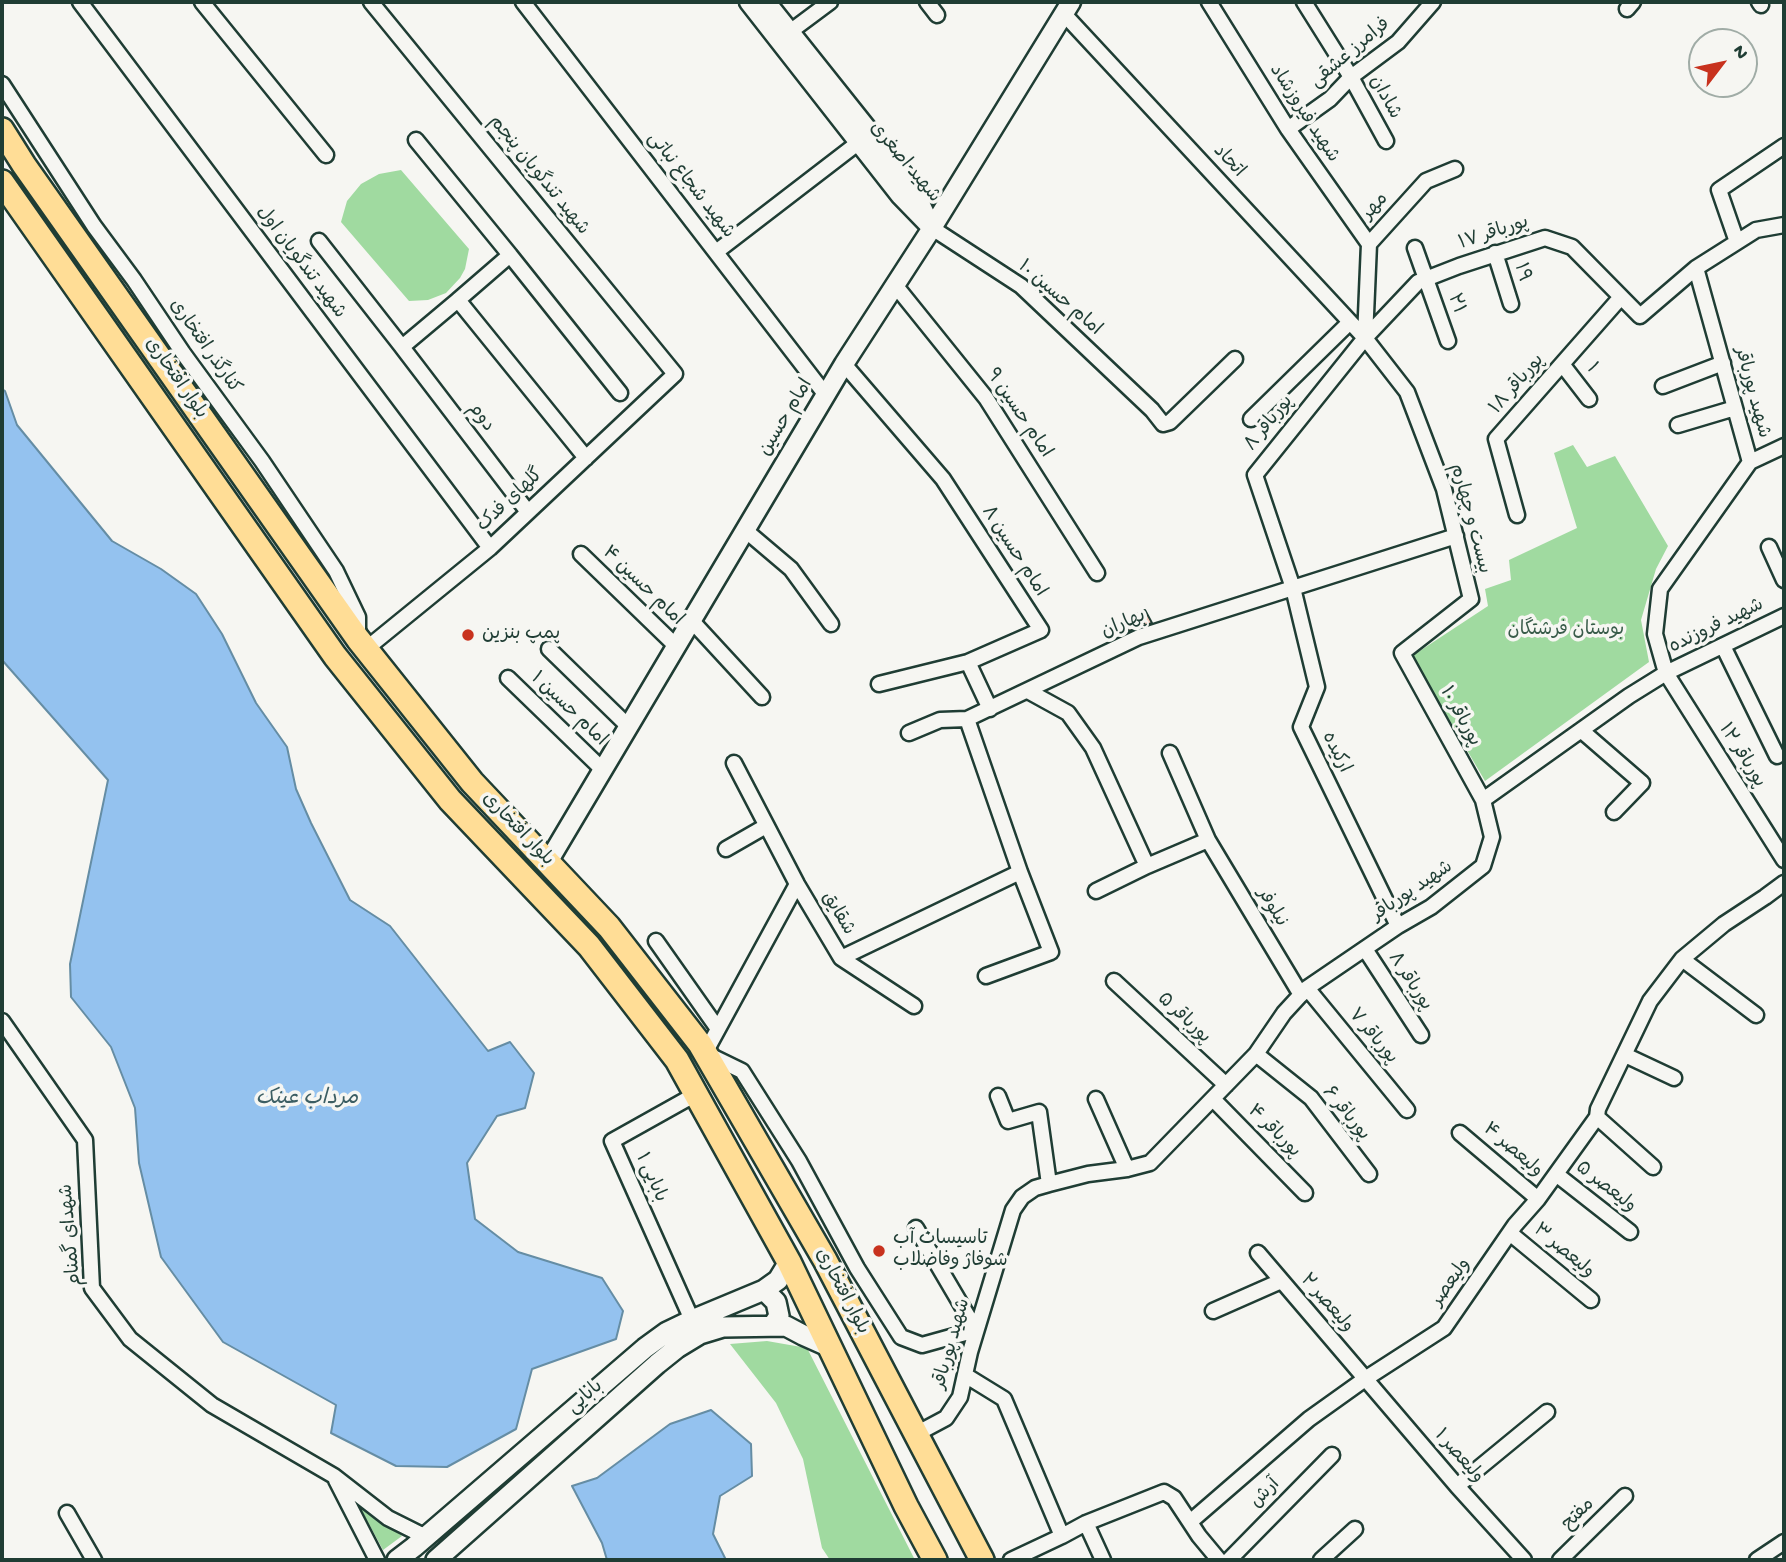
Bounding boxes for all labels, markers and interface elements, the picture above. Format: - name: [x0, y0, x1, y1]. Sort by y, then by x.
- street label: فرامرز عشقی: [1306, 14, 1396, 94]
- north arrow: [1688, 28, 1758, 98]
- text: N: [1726, 41, 1753, 64]
- street label: شهید فیروزشاد: [1263, 61, 1343, 167]
- street label: شادان: [1363, 72, 1405, 124]
- street label: شهید تندگویان پنجم: [483, 112, 593, 240]
- street label: شهید اصغری: [864, 118, 944, 208]
- street label: شهید شجاع نباتی: [641, 128, 739, 244]
- street label: اتحاد: [1207, 141, 1249, 183]
- street label: مهر: [1358, 189, 1394, 225]
- street label: شهید تندگویان اول: [250, 202, 350, 324]
- street label: پورباقر ۱۷: [1456, 212, 1532, 256]
- street label: امام حسین ۱۰: [1012, 256, 1106, 342]
- street label: ۱۹: [1507, 261, 1535, 285]
- street label: ۲۱: [1441, 291, 1469, 317]
- street label: کنارگذر افتخاری: [163, 295, 245, 399]
- street label: بلوار افتخاری: [139, 334, 211, 424]
- street label: شهید پورباقر: [1728, 345, 1774, 441]
- street label: پورباقر ۱۸: [1486, 350, 1550, 420]
- street label: ۱: [1580, 359, 1602, 379]
- street label: امام حسین ۹: [980, 365, 1056, 463]
- street label: امام حسین: [755, 375, 819, 461]
- street label: پورباقر ۸: [1241, 391, 1299, 457]
- street label: دوم: [462, 399, 498, 437]
- street label: بیست و چهارم: [1443, 462, 1495, 576]
- street label: گلهای فدک: [473, 464, 549, 538]
- street label: امام حسین ۸: [975, 502, 1051, 602]
- street label: امام حسین ۴: [596, 542, 688, 632]
- street label: شهید فروزنده: [1666, 594, 1768, 660]
- street label: بهاران: [1098, 606, 1150, 644]
- park label: بوستان فرشتگان: [1508, 620, 1624, 642]
- place label: پمپ بنزین: [482, 624, 560, 646]
- marker: پمپ بنزین: [460, 627, 476, 643]
- street label: امام حسین ۱: [525, 668, 611, 752]
- street label: پورباقر ۱۰: [1433, 683, 1485, 751]
- street label: پورباقر ۱۲: [1712, 720, 1770, 792]
- street label: ارکیده: [1315, 729, 1355, 777]
- street label: بلوار افتخاری: [476, 788, 558, 872]
- street label: شهید پورباقر: [1368, 857, 1458, 927]
- street label: نیلوفر: [1251, 884, 1291, 932]
- street label: شقایق: [815, 888, 859, 940]
- street label: پورباقر ۸: [1382, 948, 1436, 1016]
- street label: پورباقر ۵: [1151, 988, 1215, 1050]
- street label: پورباقر ۷: [1342, 1005, 1402, 1069]
- street label: پورباقر ۶: [1316, 1082, 1374, 1146]
- water label: مرداب عینک: [256, 1087, 358, 1113]
- street label: پورباقر ۴: [1242, 1101, 1304, 1163]
- street label: ولیعصر ۴: [1477, 1119, 1547, 1183]
- street label: بابایی ۱: [629, 1150, 671, 1206]
- street label: ولیعصر ۵: [1570, 1157, 1640, 1219]
- street label: شهدای گمنام: [56, 1183, 88, 1287]
- street label: ولیعصر ۳: [1527, 1220, 1599, 1284]
- place label: تاسیسات آب شوفاژ وفاضلاب: [893, 1229, 1008, 1273]
- marker: تاسیسات آب شوفاژ وفاضلاب: [871, 1243, 887, 1259]
- street label: بلوار افتخاری: [809, 1245, 873, 1339]
- street label: ولیعصر: [1427, 1255, 1477, 1311]
- street label: ولیعصر ۲: [1294, 1270, 1358, 1338]
- street label: شهید پورباقر: [929, 1296, 977, 1392]
- street label: بابایی: [563, 1376, 609, 1420]
- street label: ولیعصر ۱: [1428, 1425, 1488, 1489]
- street label: آرش: [1246, 1474, 1286, 1514]
- street label: مفتح: [1558, 1494, 1600, 1536]

